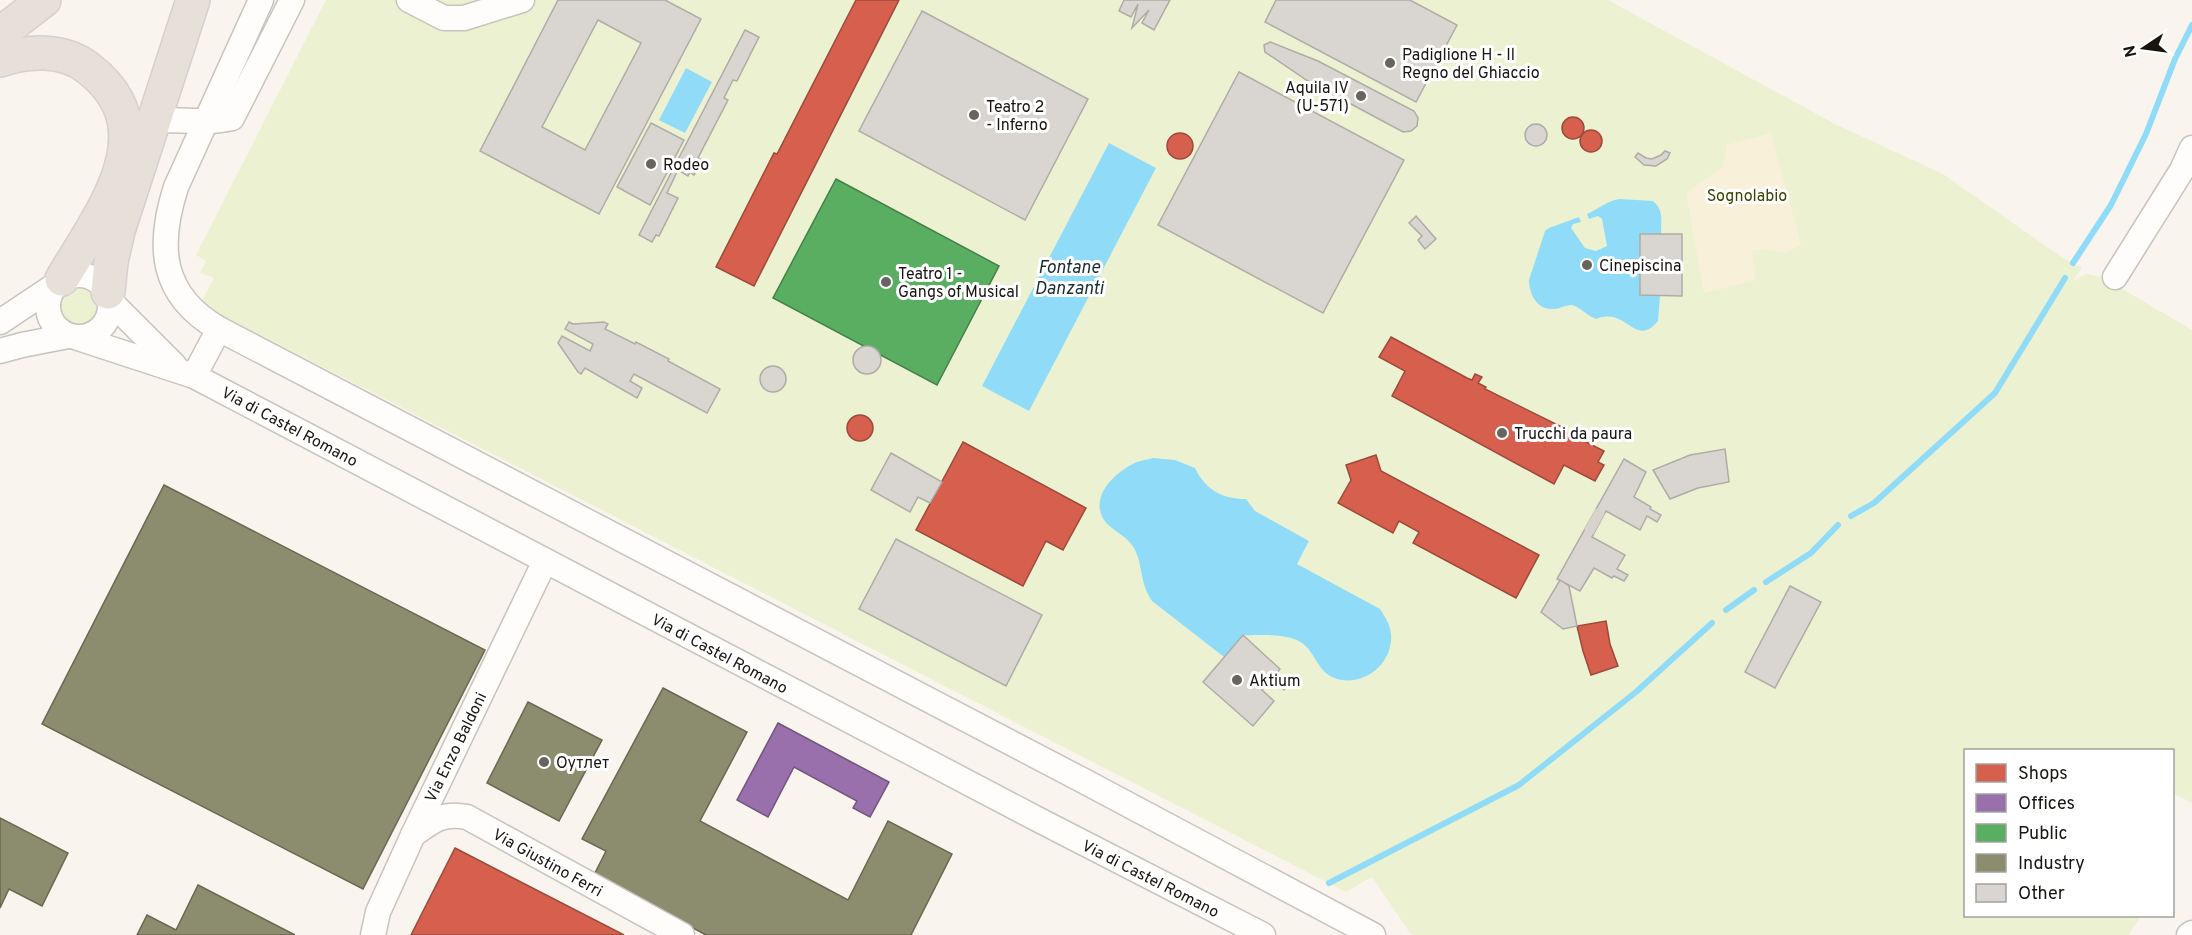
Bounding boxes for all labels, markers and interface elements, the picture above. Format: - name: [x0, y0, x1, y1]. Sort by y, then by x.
- north arrow: [2114, 18, 2174, 78]
- text: N: [2120, 43, 2142, 59]
- place label: Padiglione H - Il Regno del Ghiaccio: [1402, 46, 1540, 84]
- marker: Padiglione H - Il Regno del Ghiaccio: [1383, 56, 1397, 70]
- place label: Aquila IV (U-571): [1285, 79, 1349, 117]
- marker: Aquila IV (U-571): [1354, 89, 1368, 103]
- place label: Teatro 2 - Inferno: [986, 98, 1048, 136]
- marker: Teatro 2 - Inferno: [967, 108, 981, 122]
- place label: Rodeo: [663, 156, 709, 176]
- marker: Rodeo: [644, 157, 658, 171]
- park label: Sognolabio: [1707, 187, 1787, 207]
- water label: Fontane Danzanti: [1035, 257, 1105, 301]
- place label: Cinepiscina: [1599, 257, 1681, 277]
- marker: Cinepiscina: [1580, 258, 1594, 272]
- place label: Teatro 1 - Gangs of Musical: [898, 265, 1019, 303]
- marker: Teatro 1 - Gangs of Musical: [879, 275, 893, 289]
- street label: Via di Castel Romano: [217, 383, 361, 472]
- place label: Trucchi da paura: [1514, 425, 1632, 445]
- marker: Trucchi da paura: [1495, 426, 1509, 440]
- street label: Via di Castel Romano: [647, 610, 791, 699]
- place label: Aktium: [1249, 672, 1301, 692]
- marker: Aktium: [1230, 673, 1244, 687]
- street label: Via Enzo Baldoni: [422, 690, 492, 806]
- legend: [1964, 749, 2174, 917]
- place label: Оутлет: [556, 754, 609, 774]
- marker: Оутлет: [537, 755, 551, 769]
- text: Shops: [2018, 763, 2068, 786]
- text: Offices: [2018, 793, 2075, 816]
- text: Public: [2018, 823, 2068, 846]
- street label: Via Giustino Ferri: [489, 825, 606, 902]
- street label: Via di Castel Romano: [1078, 836, 1222, 923]
- text: Industry: [2018, 853, 2085, 876]
- text: Other: [2018, 883, 2065, 906]

